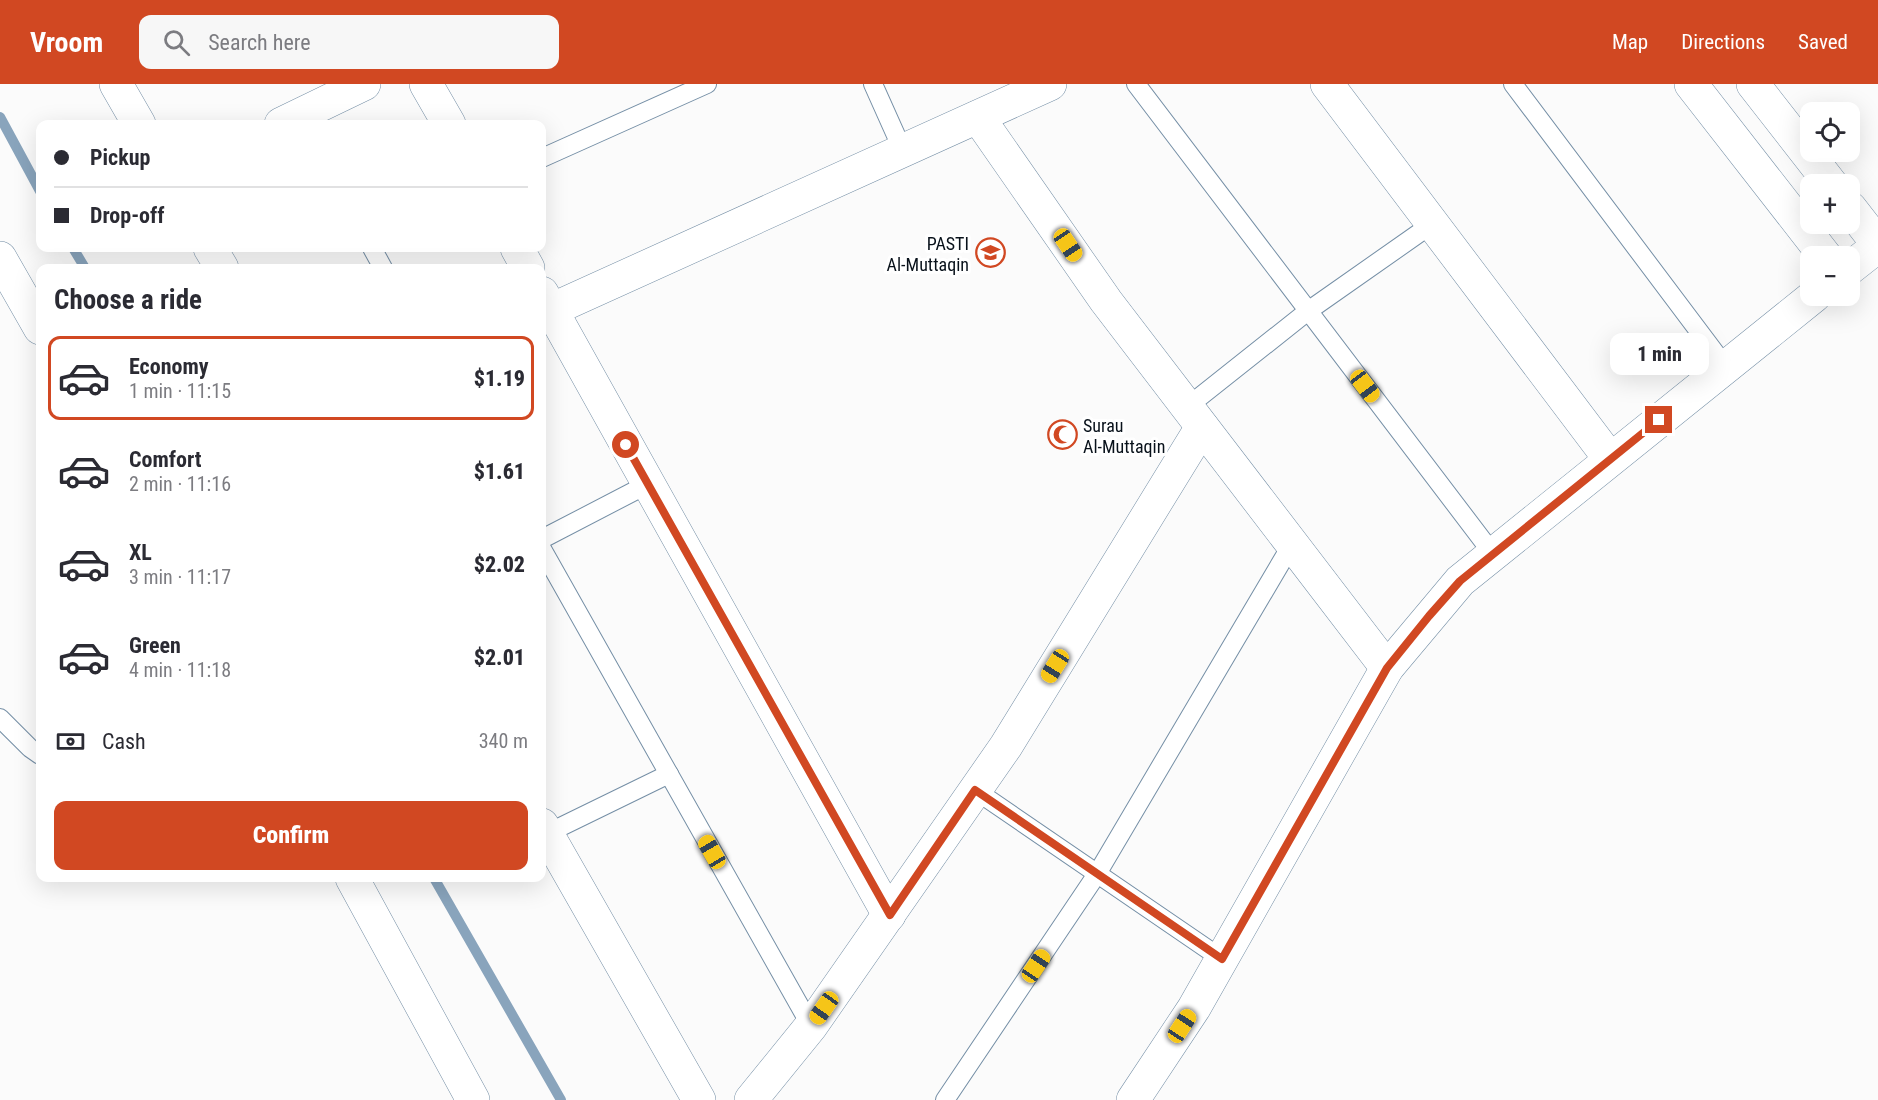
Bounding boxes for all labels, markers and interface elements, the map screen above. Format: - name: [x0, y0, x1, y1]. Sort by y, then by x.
- search box: [139, 15, 559, 69]
- text: Vroom: [30, 26, 103, 59]
- icon: search: [160, 26, 193, 59]
- text: Search here: [208, 30, 311, 55]
- text: Map: [1612, 30, 1648, 54]
- text: Directions: [1681, 30, 1765, 54]
- text: Saved: [1798, 30, 1848, 54]
- map controls: [1800, 102, 1860, 306]
- button: locate: [1800, 102, 1860, 162]
- text: Pickup: [90, 145, 150, 170]
- button: +: [1800, 174, 1860, 234]
- text: Drop-off: [90, 203, 164, 228]
- car: [1050, 225, 1086, 265]
- place label: PASTI Al-Muttaqin: [887, 233, 969, 275]
- school or university icon: PASTI Al-Muttaqin: [974, 237, 1006, 269]
- button: −: [1800, 246, 1860, 306]
- text: Choose a ride: [54, 284, 202, 316]
- callout: 1 min: [1610, 333, 1708, 375]
- text: 1 min: [1637, 342, 1682, 366]
- icon: car: [57, 351, 111, 405]
- text: Economy: [129, 354, 209, 379]
- text: $1.19: [474, 366, 525, 391]
- car: [1347, 366, 1383, 406]
- text: 1 min · 11:15: [129, 379, 231, 403]
- route end: [1645, 406, 1672, 433]
- place label: Surau Al-Muttaqin: [1083, 415, 1165, 457]
- mosque icon: Surau Al-Muttaqin: [1046, 419, 1078, 451]
- route start: [612, 431, 639, 458]
- icon: car: [57, 444, 111, 498]
- text: Comfort: [129, 447, 202, 472]
- text: $1.61: [474, 459, 525, 484]
- text: 2 min · 11:16: [129, 472, 231, 496]
- icon: car: [57, 537, 111, 591]
- text: XL: [129, 540, 152, 565]
- text: $2.02: [474, 552, 525, 577]
- text: 3 min · 11:17: [129, 565, 231, 589]
- icon: car: [57, 630, 111, 684]
- text: Green: [129, 633, 181, 658]
- text: $2.01: [474, 645, 525, 670]
- car: [1038, 646, 1072, 686]
- text: 4 min · 11:18: [129, 658, 231, 682]
- icon: cash: [54, 725, 87, 758]
- text: Cash: [102, 729, 146, 754]
- text: 340 m: [479, 729, 528, 753]
- button: Confirm: [54, 801, 528, 870]
- car: [695, 832, 729, 872]
- car: [1018, 946, 1054, 986]
- car: [806, 988, 842, 1028]
- car: [1165, 1006, 1199, 1046]

